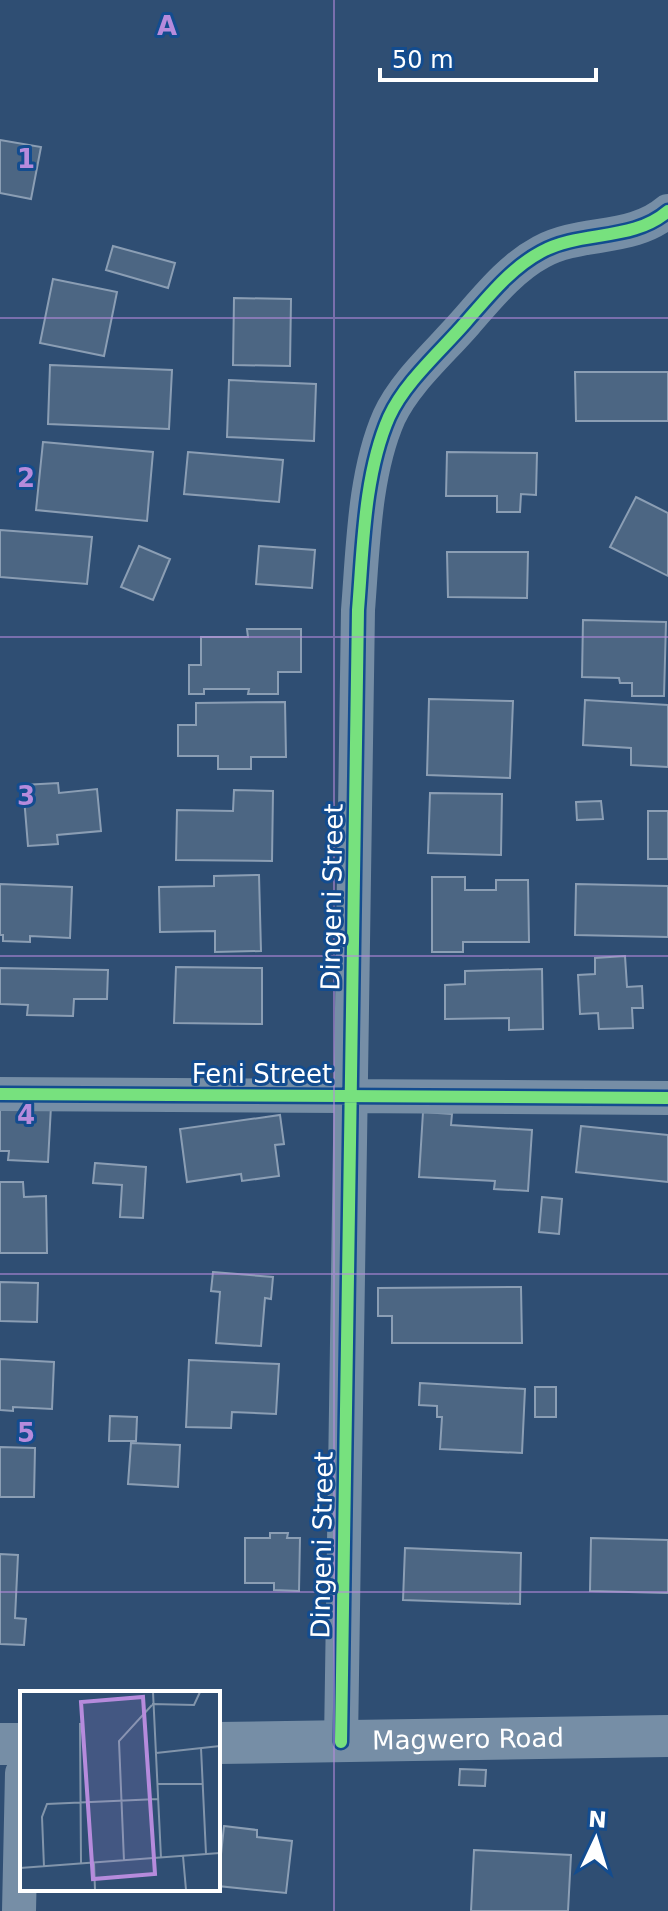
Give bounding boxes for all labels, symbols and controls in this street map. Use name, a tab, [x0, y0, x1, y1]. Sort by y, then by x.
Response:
text: A	[157, 11, 177, 41]
scale bar	[380, 32, 596, 82]
text: 50 m	[392, 46, 454, 74]
text: 1	[17, 144, 35, 174]
text: 2	[17, 463, 35, 493]
text: 3	[17, 781, 35, 811]
street label: Dingeni Street	[315, 803, 349, 991]
street label: Feni Street	[192, 1059, 332, 1089]
text: 4	[17, 1100, 35, 1130]
text: 5	[17, 1418, 35, 1448]
street label: Dingeni Street	[305, 1451, 339, 1639]
inset map	[20, 1691, 220, 1891]
street label: Magwero Road	[372, 1723, 564, 1756]
north arrow	[556, 1799, 636, 1879]
text: N	[587, 1806, 607, 1833]

